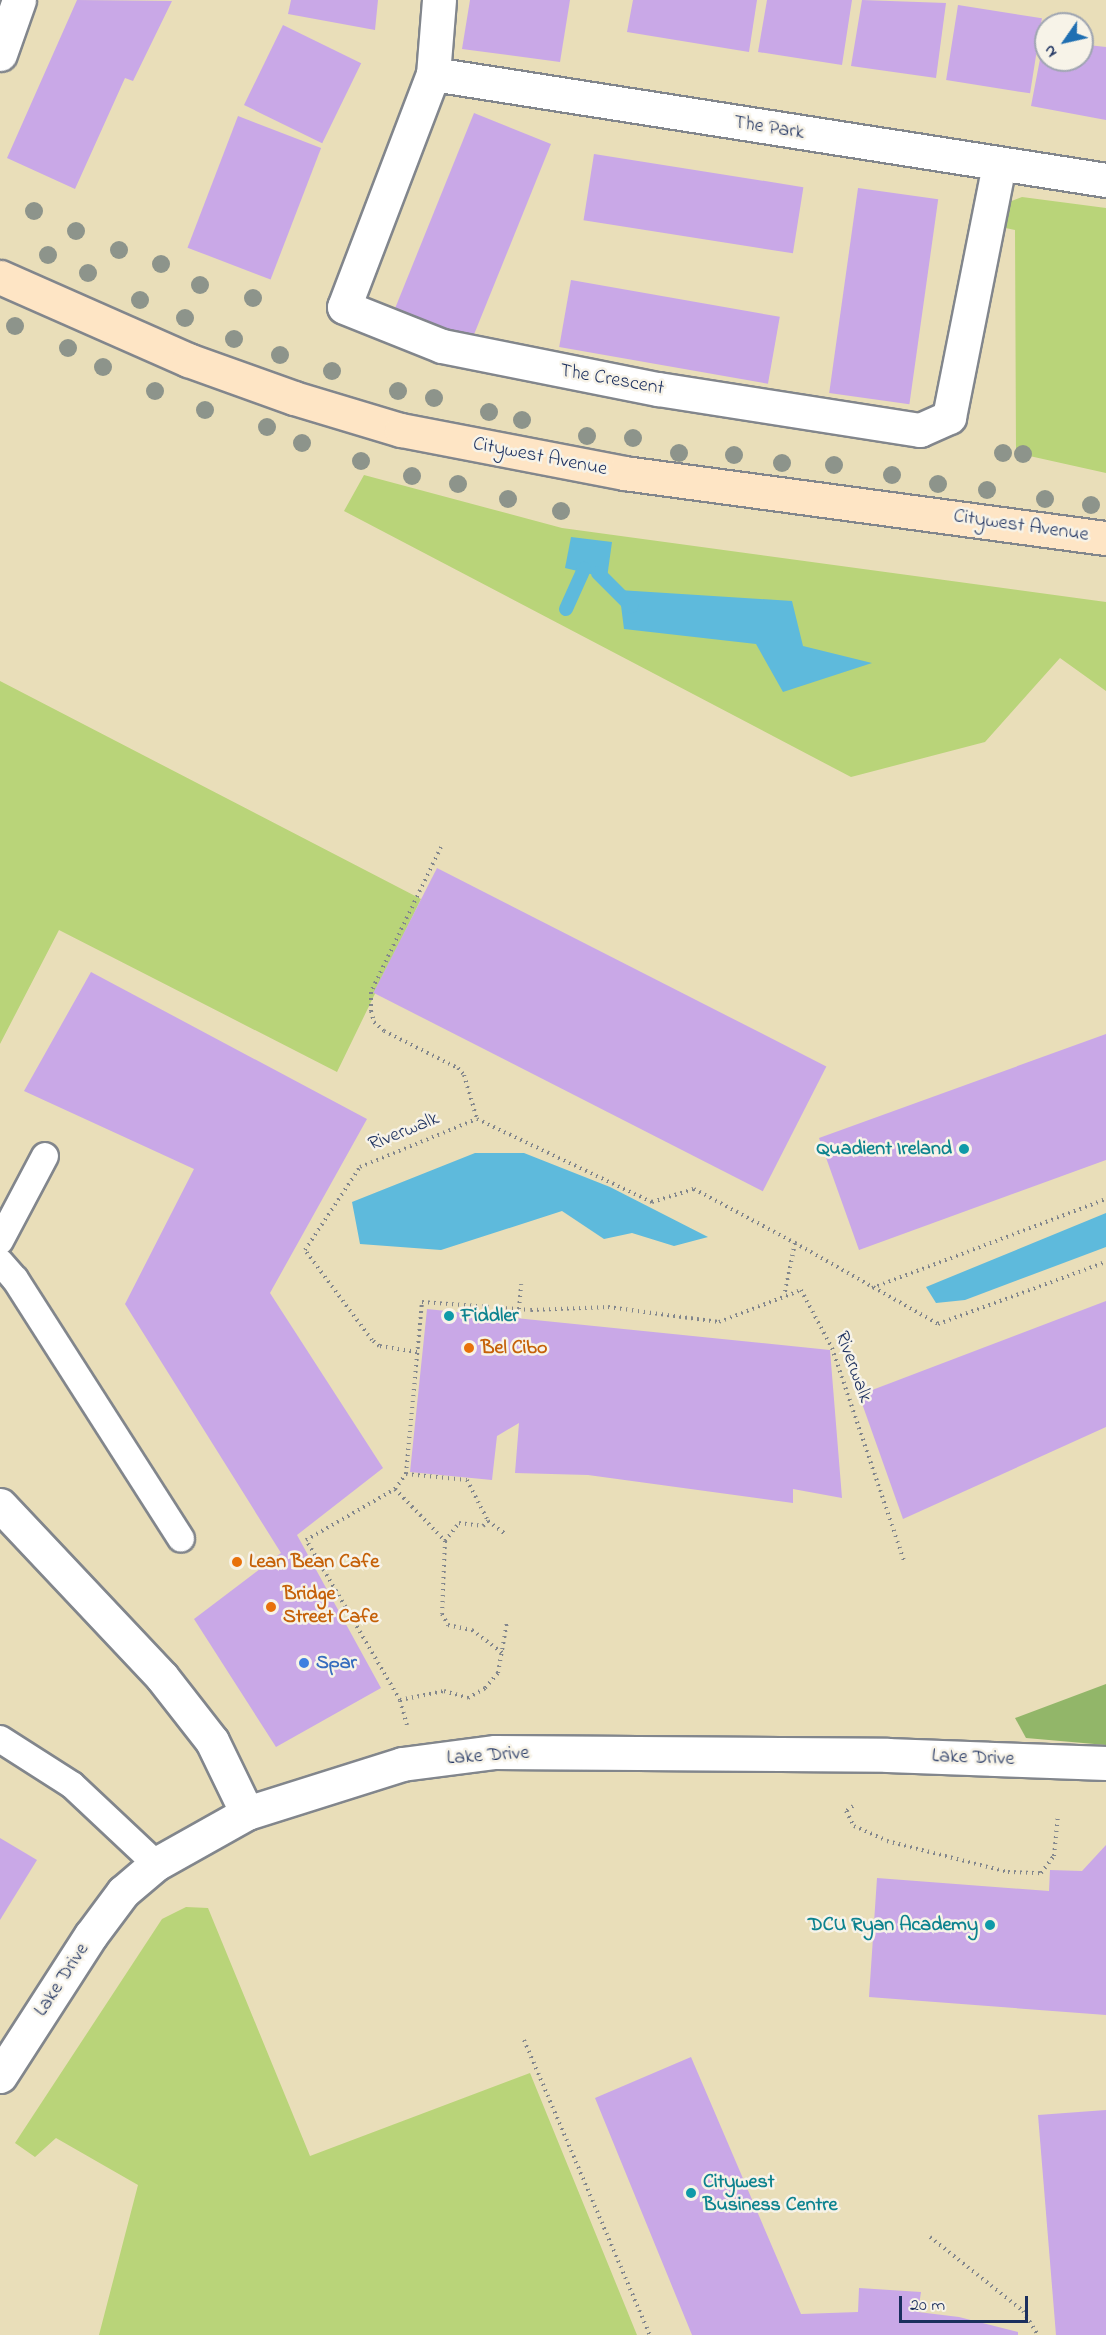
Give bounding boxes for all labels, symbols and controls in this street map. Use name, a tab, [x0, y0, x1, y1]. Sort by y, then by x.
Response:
north arrow	[1034, 12, 1094, 72]
text: N	[1038, 40, 1064, 62]
street label: The Park	[732, 111, 806, 145]
street label: The Crescent	[558, 359, 666, 401]
street label: Citywest Avenue	[471, 432, 609, 482]
street label: Citywest Avenue	[952, 505, 1090, 547]
street label: Riverwalk	[365, 1107, 443, 1157]
place label: Quadient Ireland	[816, 1137, 952, 1161]
marker: Quadient Ireland	[957, 1142, 971, 1156]
place label: Fiddler	[461, 1304, 519, 1328]
marker: Fiddler	[442, 1309, 456, 1323]
street label: Riverwalk	[829, 1328, 877, 1406]
place label: Bel Cibo	[481, 1336, 547, 1360]
marker: Bel Cibo	[462, 1341, 476, 1355]
place label: Lean Bean Cafe	[249, 1550, 379, 1574]
marker: Lean Bean Cafe	[230, 1555, 244, 1569]
place label: Bridge Street Cafe	[283, 1583, 378, 1630]
marker: Bridge Street Cafe	[264, 1600, 278, 1614]
place label: Spar	[316, 1651, 357, 1675]
marker: Spar	[297, 1656, 311, 1670]
street label: Lake Drive	[446, 1741, 530, 1771]
street label: Lake Drive	[931, 1745, 1015, 1771]
place label: DCU Ryan Academy	[808, 1913, 978, 1937]
marker: DCU Ryan Academy	[983, 1918, 997, 1932]
street label: Lake Drive	[29, 1939, 95, 2021]
place label: Citywest Business Centre	[703, 2170, 837, 2217]
marker: Citywest Business Centre	[684, 2186, 698, 2200]
scale bar	[902, 2284, 1031, 2322]
text: 20 m	[910, 2293, 945, 2319]

